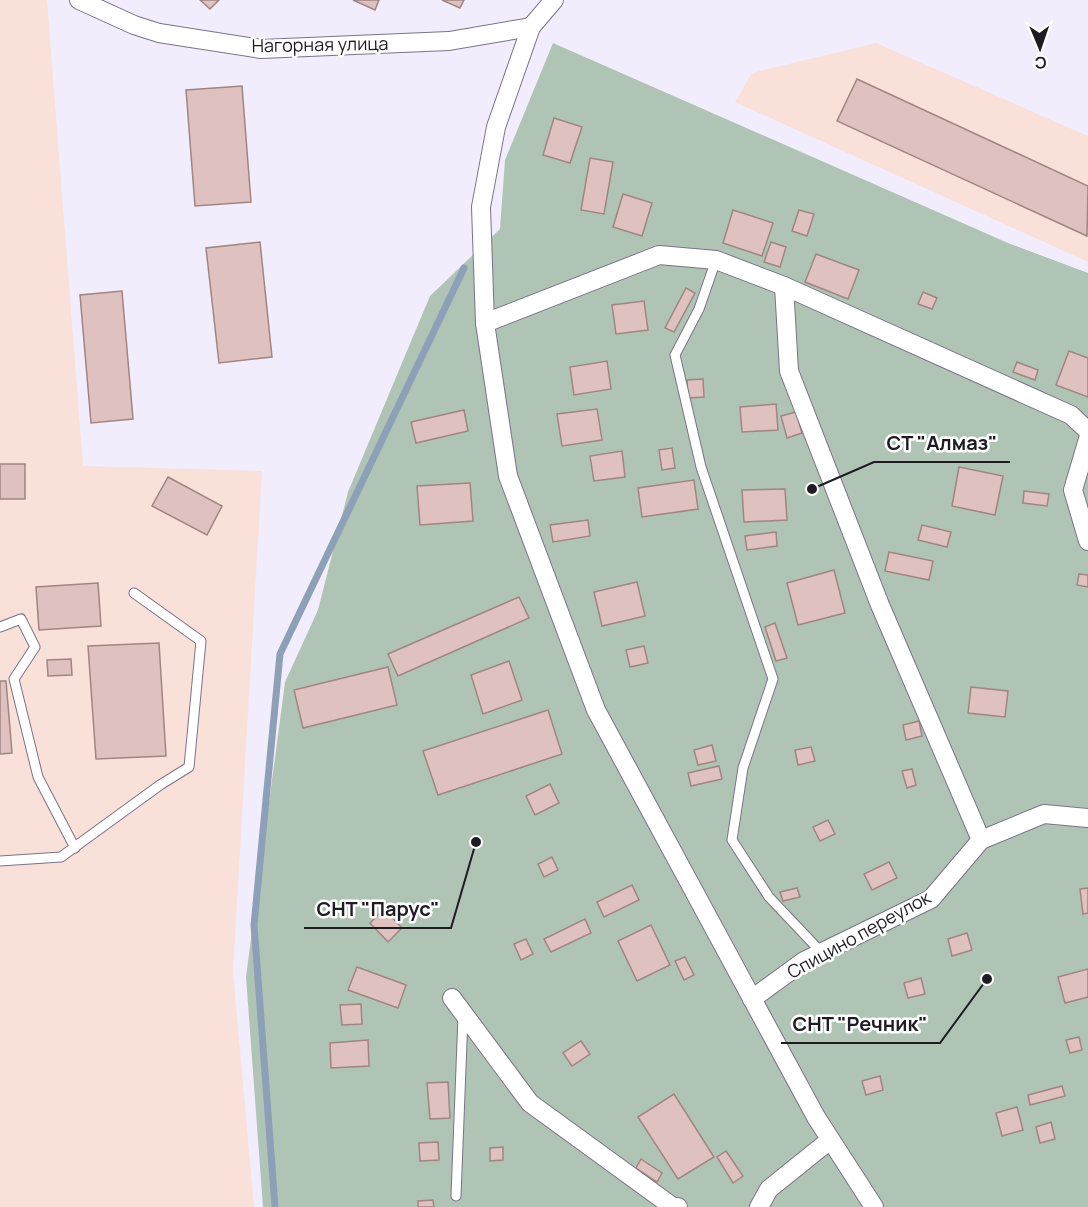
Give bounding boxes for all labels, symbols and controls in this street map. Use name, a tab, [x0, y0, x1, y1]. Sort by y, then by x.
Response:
north arrow	[1010, 18, 1070, 78]
street label: Нагорная улица	[251, 31, 389, 57]
text: С	[1034, 52, 1047, 74]
callout: СТ "Алмаз"	[874, 424, 1010, 462]
text: СТ "Алмаз"	[887, 429, 997, 456]
street label: Спицино переулок	[783, 884, 935, 984]
callout: СНТ "Парус"	[304, 890, 451, 928]
text: СНТ "Парус"	[316, 895, 440, 922]
callout: СНТ "Речник"	[781, 1005, 940, 1043]
text: СНТ "Речник"	[792, 1010, 928, 1037]

